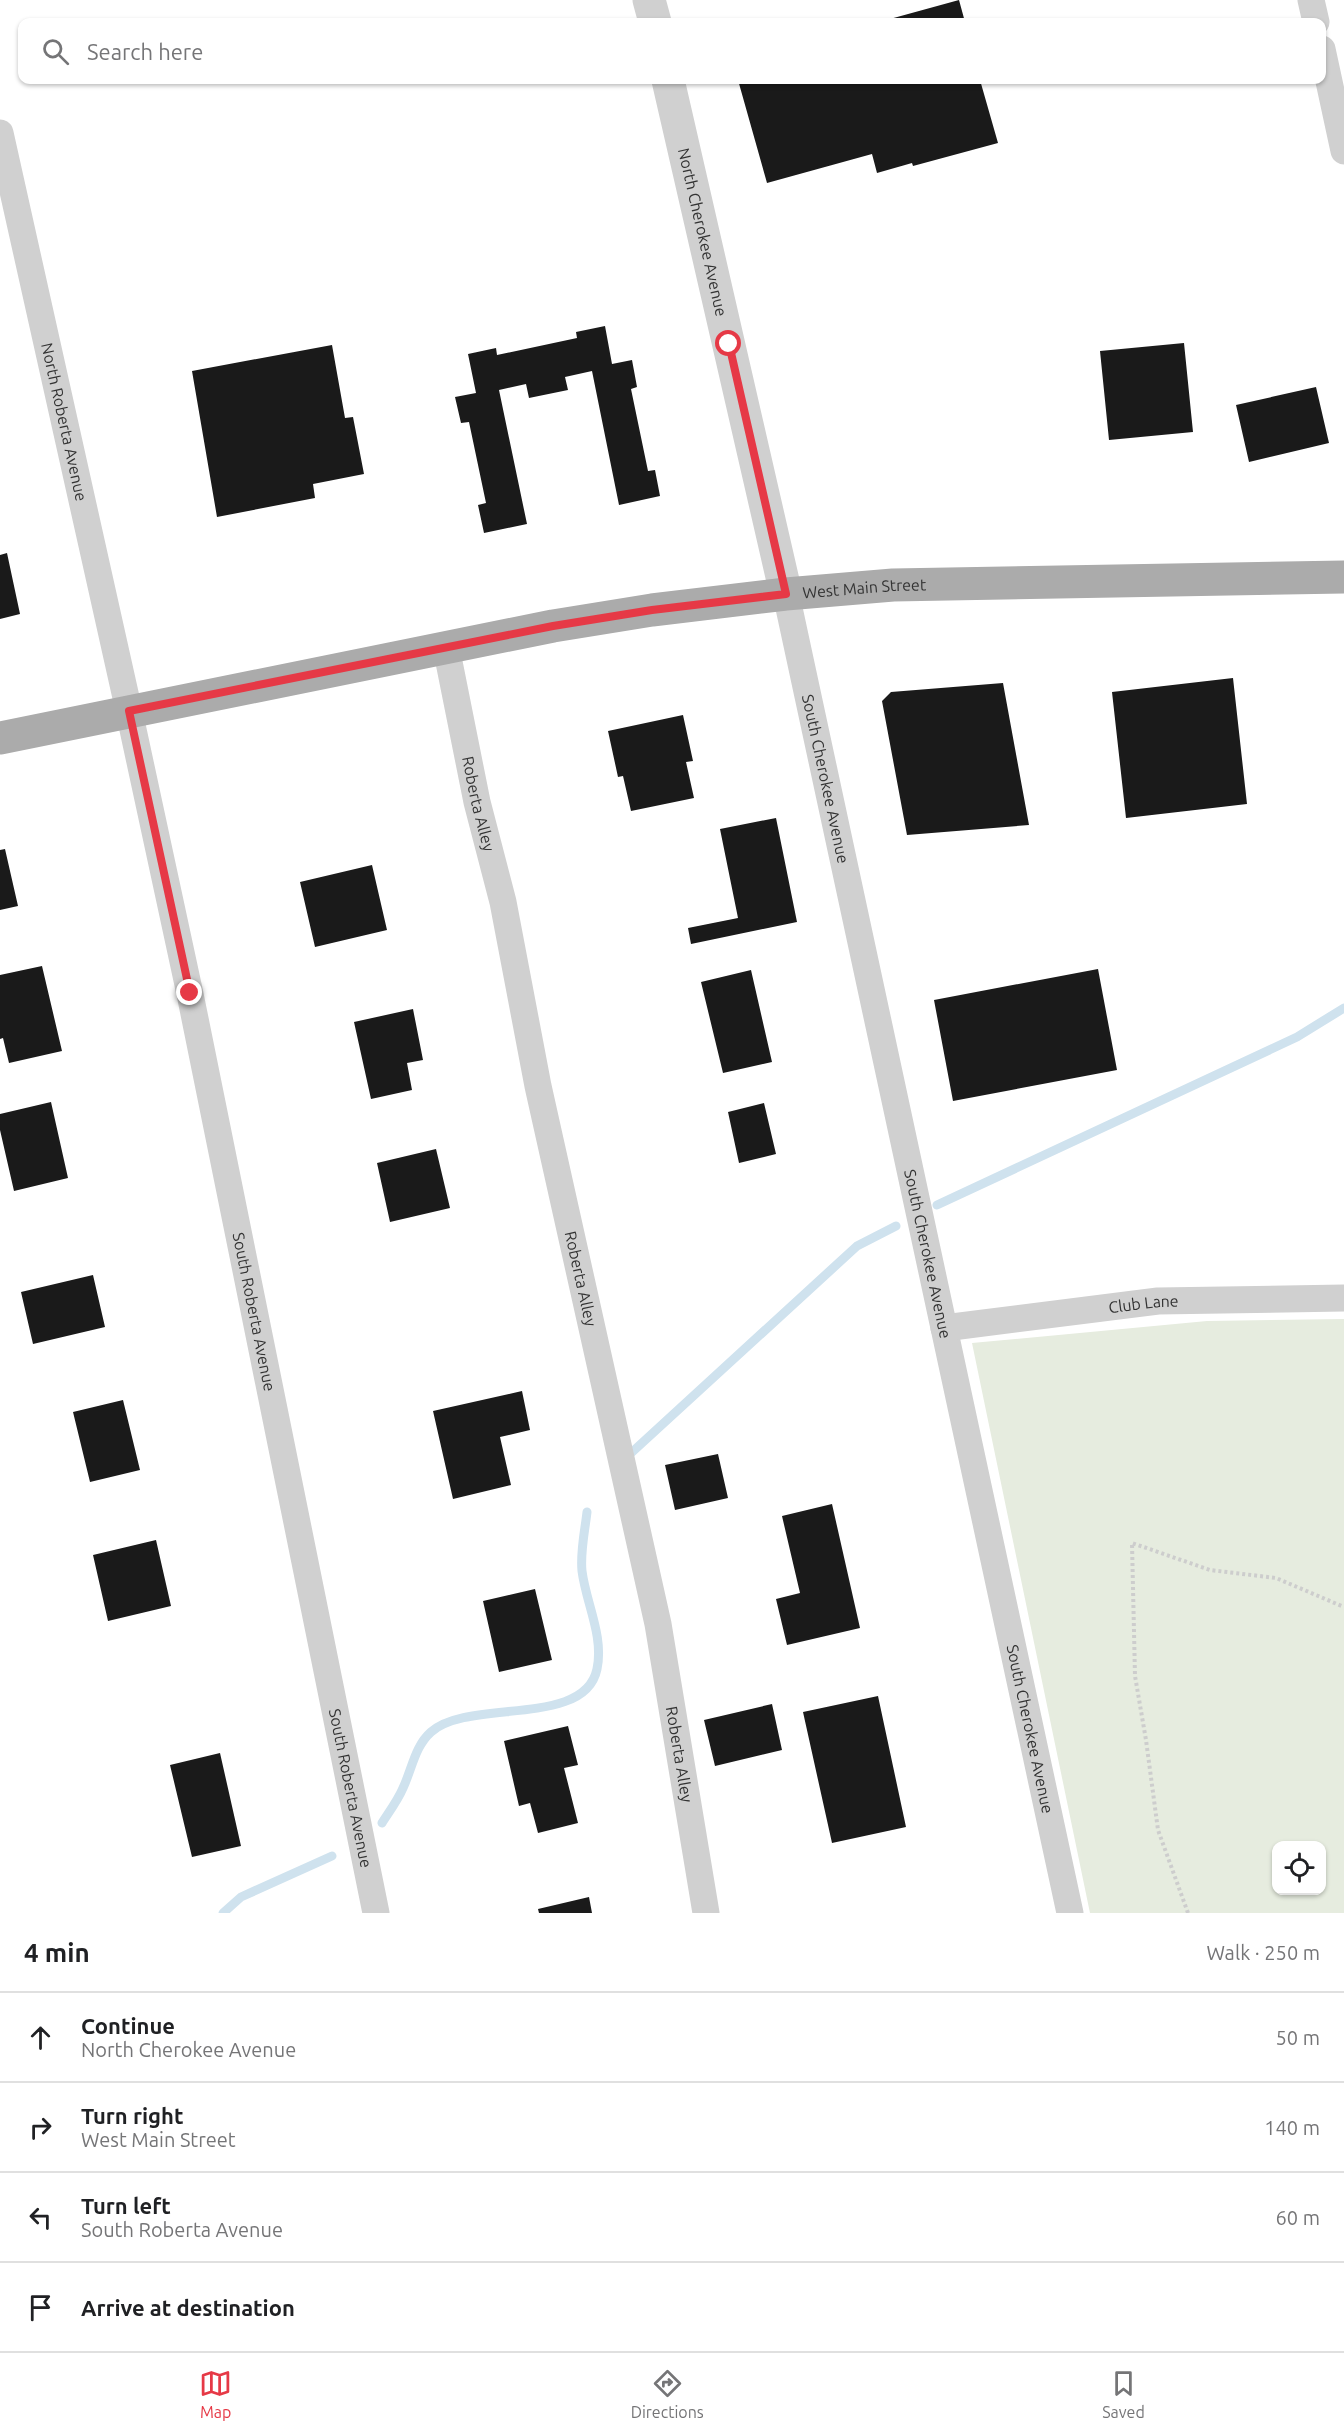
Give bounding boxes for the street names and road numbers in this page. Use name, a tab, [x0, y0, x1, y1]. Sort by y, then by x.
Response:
street label: North Cherokee Avenue	[675, 146, 731, 318]
street label: North Roberta Avenue	[38, 341, 91, 503]
street label: West Main Street	[802, 575, 927, 602]
street label: South Cherokee Avenue	[799, 693, 853, 865]
street label: Roberta Alley	[459, 754, 498, 853]
street label: South Cherokee Avenue	[901, 1168, 955, 1340]
street label: Roberta Alley	[562, 1229, 600, 1328]
street label: South Roberta Avenue	[229, 1231, 279, 1393]
street label: Club Lane	[1107, 1292, 1179, 1316]
street label: South Cherokee Avenue	[1003, 1643, 1057, 1815]
street label: Roberta Alley	[663, 1705, 697, 1804]
street label: South Roberta Avenue	[326, 1707, 376, 1869]

